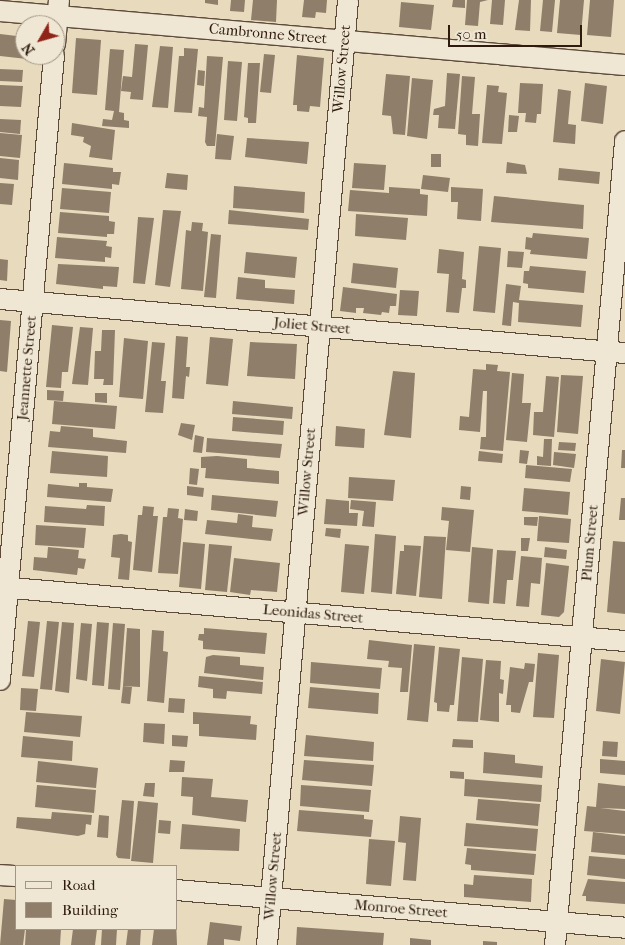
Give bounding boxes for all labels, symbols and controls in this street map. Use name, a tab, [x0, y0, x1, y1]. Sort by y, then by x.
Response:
north arrow	[15, 15, 65, 65]
scale bar	[450, 15, 584, 47]
street label: Cambronne Street	[208, 20, 328, 48]
street label: Willow Street	[329, 24, 355, 114]
text: 50 m	[456, 25, 486, 43]
text: N	[19, 40, 39, 58]
street label: Joliet Street	[273, 314, 351, 338]
street label: Jeannette Street	[13, 315, 41, 421]
street label: Willow Street	[294, 427, 320, 517]
street label: Plum Street	[578, 504, 602, 582]
street label: Leonidas Street	[262, 601, 364, 627]
street label: Willow Street	[260, 831, 286, 921]
legend	[15, 865, 178, 930]
text: Road	[62, 876, 95, 894]
street label: Monroe Street	[353, 896, 449, 922]
text: Building	[62, 901, 118, 919]

